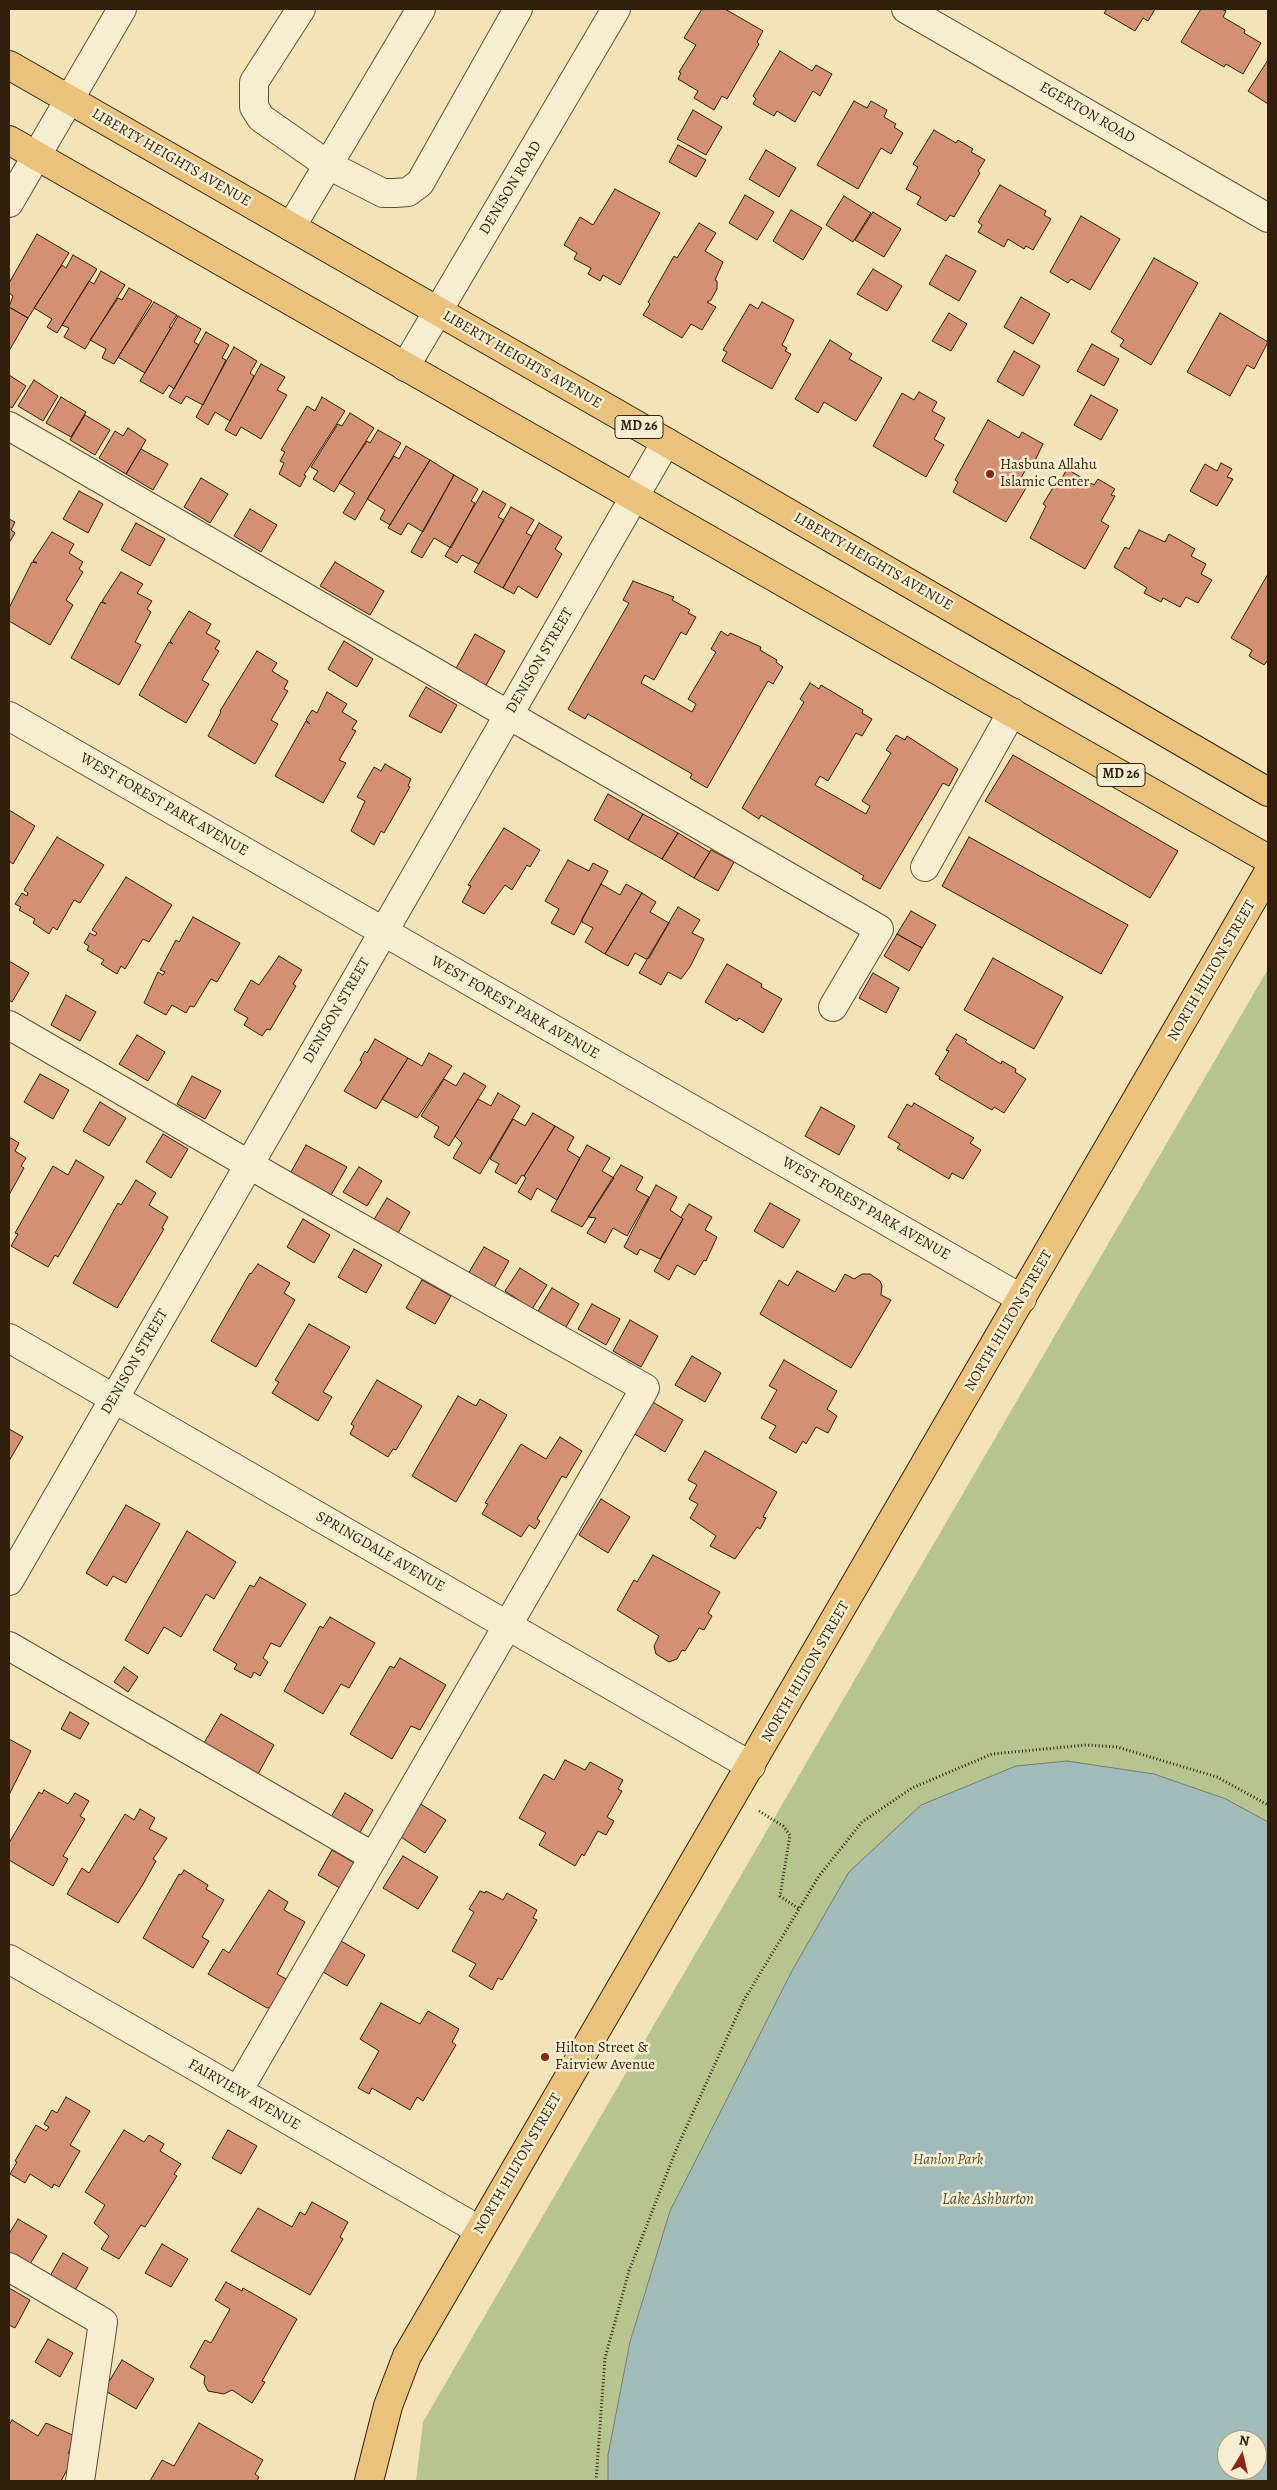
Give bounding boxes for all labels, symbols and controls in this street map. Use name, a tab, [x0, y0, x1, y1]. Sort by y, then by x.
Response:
street label: EGERTON ROAD	[1036, 78, 1138, 148]
street label: LIBERTY HEIGHTS AVENUE	[88, 105, 254, 211]
street label: DENISON ROAD	[476, 138, 546, 238]
street label: LIBERTY HEIGHTS AVENUE	[439, 307, 605, 413]
road number: MD 26	[615, 416, 663, 438]
place label: Hasbuna Allahu Islamic Center	[1000, 456, 1097, 491]
marker: Hasbuna Allahu Islamic Center	[984, 468, 996, 480]
street label: LIBERTY HEIGHTS AVENUE	[790, 509, 956, 615]
street label: DENISON STREET	[502, 605, 578, 717]
street label: WEST FOREST PARK AVENUE	[77, 749, 251, 861]
road number: MD 26	[1097, 764, 1145, 786]
street label: NORTH HILTON STREET	[1164, 897, 1260, 1045]
street label: WEST FOREST PARK AVENUE	[428, 952, 602, 1064]
street label: DENISON STREET	[299, 955, 375, 1067]
street label: WEST FOREST PARK AVENUE	[779, 1153, 953, 1265]
street label: NORTH HILTON STREET	[961, 1247, 1057, 1395]
street label: DENISON STREET	[97, 1306, 173, 1418]
street label: SPRINGDALE AVENUE	[312, 1508, 448, 1596]
street label: NORTH HILTON STREET	[758, 1598, 854, 1746]
place label: Hilton Street & Fairview Avenue	[555, 2039, 655, 2074]
marker: Hilton Street & Fairview Avenue	[539, 2051, 551, 2063]
street label: FAIRVIEW AVENUE	[185, 2056, 303, 2134]
street label: NORTH HILTON STREET	[470, 2090, 566, 2238]
park label: Hanlon Park	[913, 2151, 983, 2169]
water label: Lake Ashburton	[942, 2190, 1034, 2210]
north arrow	[1217, 2430, 1267, 2480]
text: N	[1238, 2430, 1251, 2451]

